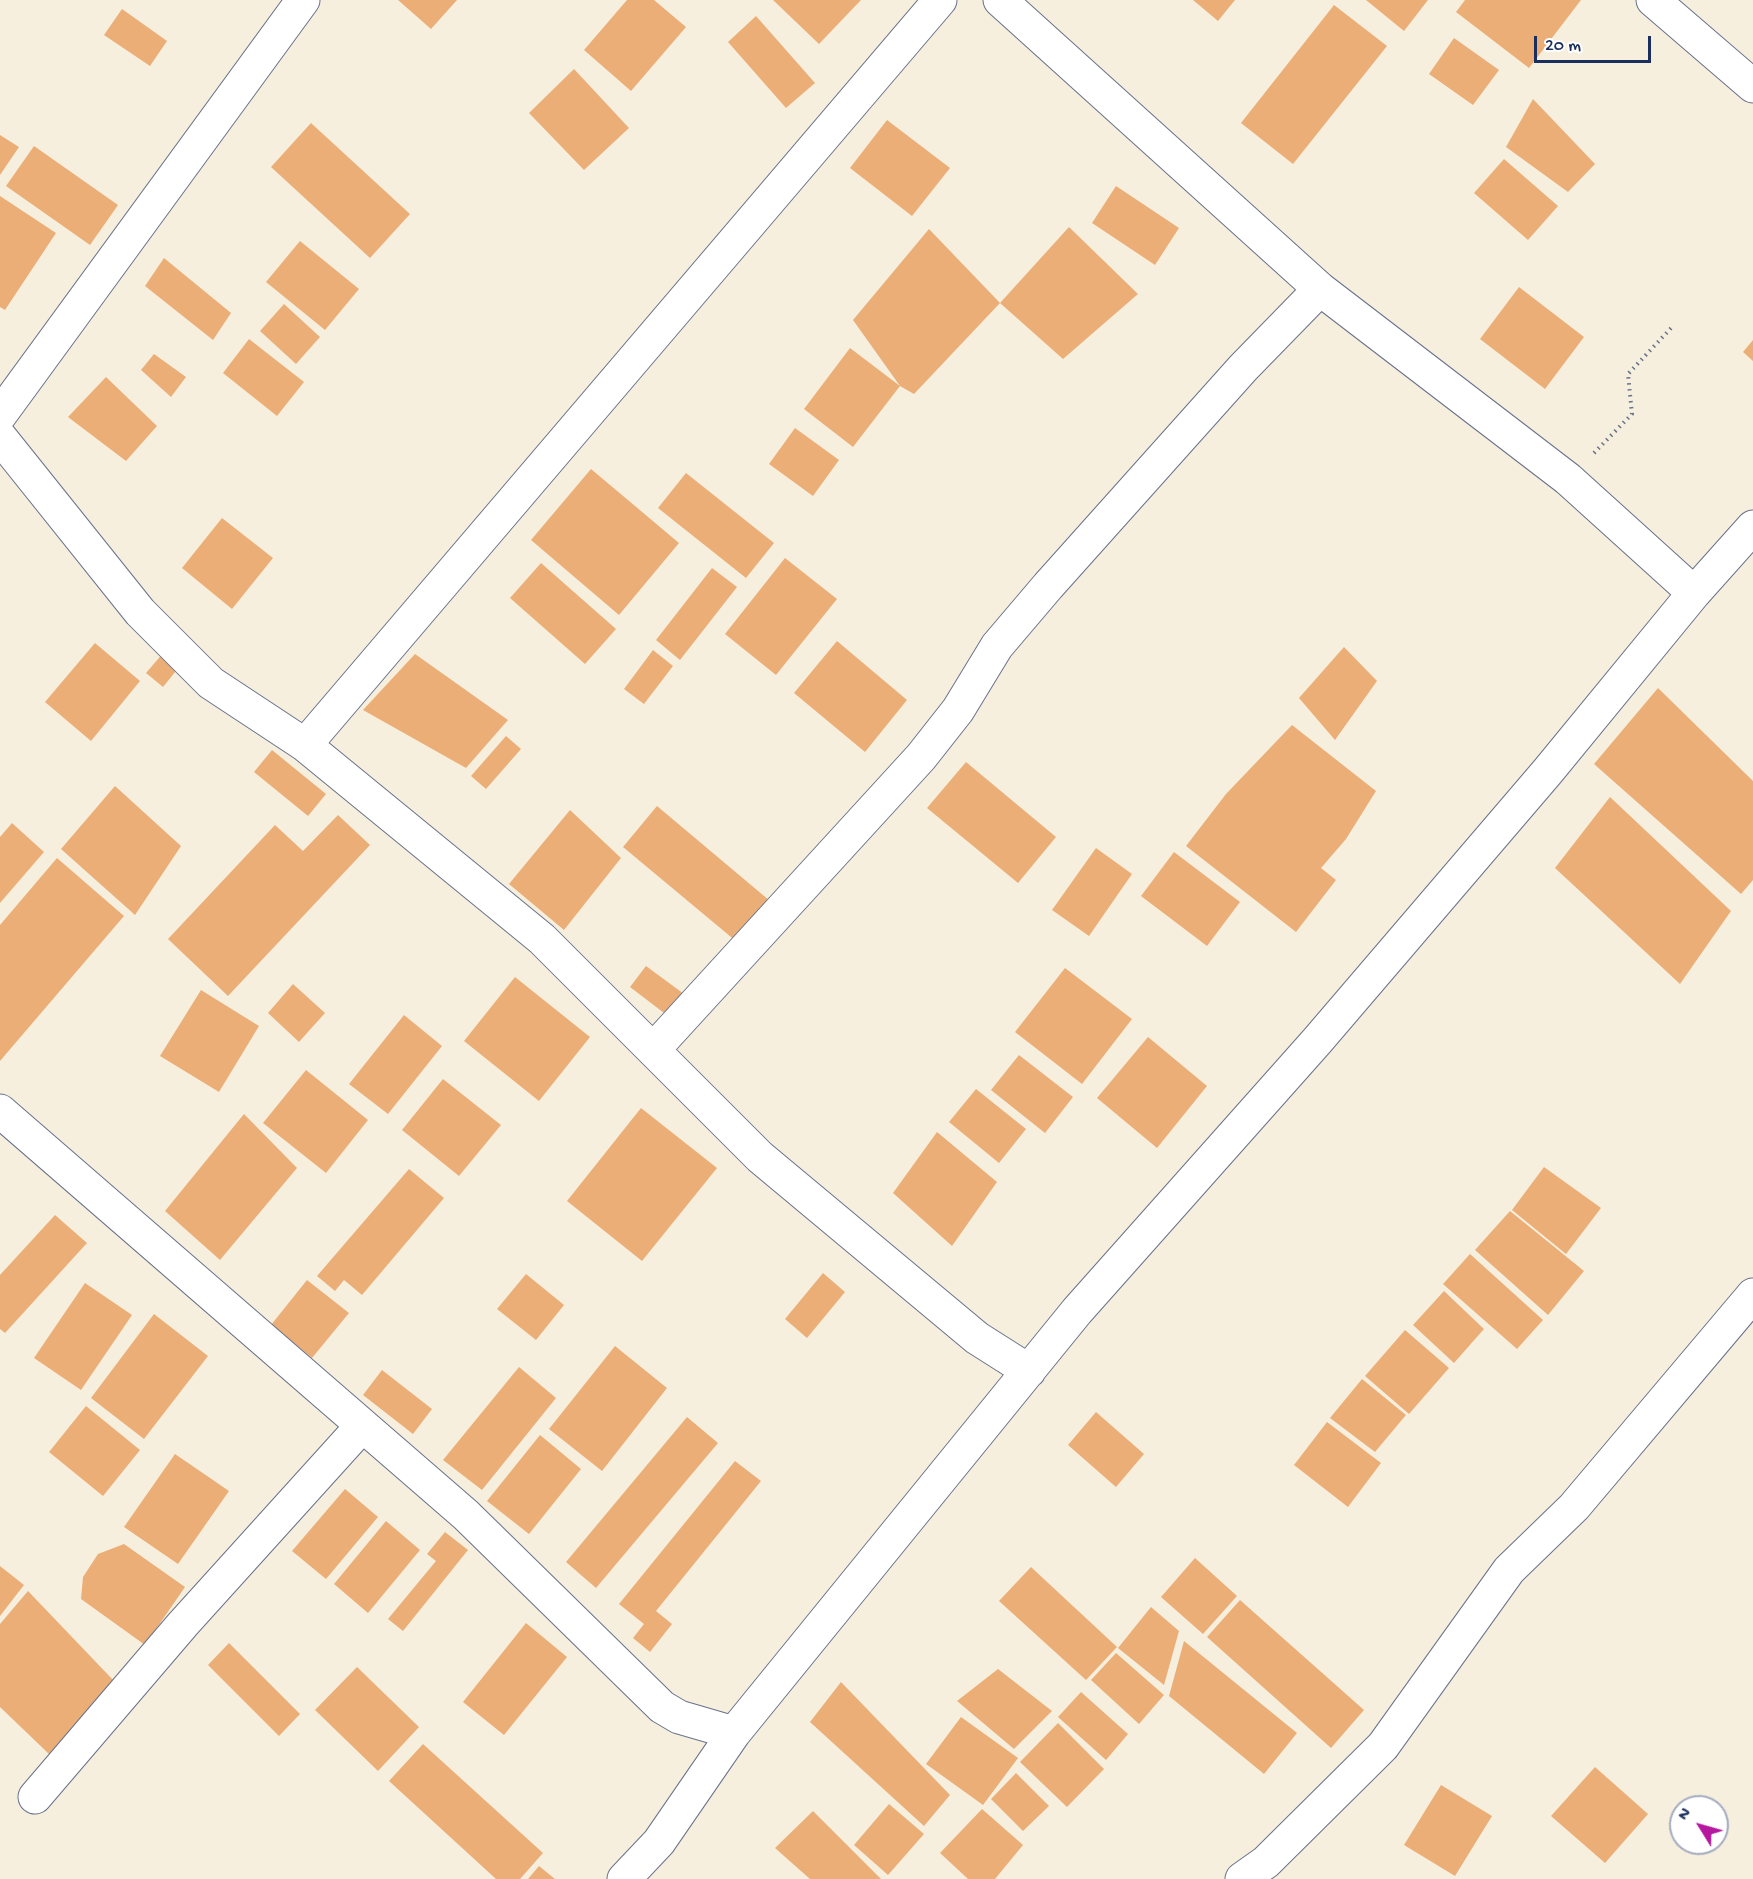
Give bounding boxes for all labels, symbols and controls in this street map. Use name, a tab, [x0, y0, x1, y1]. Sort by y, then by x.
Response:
scale bar	[1537, 24, 1654, 62]
text: 20 m	[1545, 36, 1581, 57]
north arrow	[1669, 1795, 1729, 1855]
text: N	[1675, 1805, 1697, 1825]

